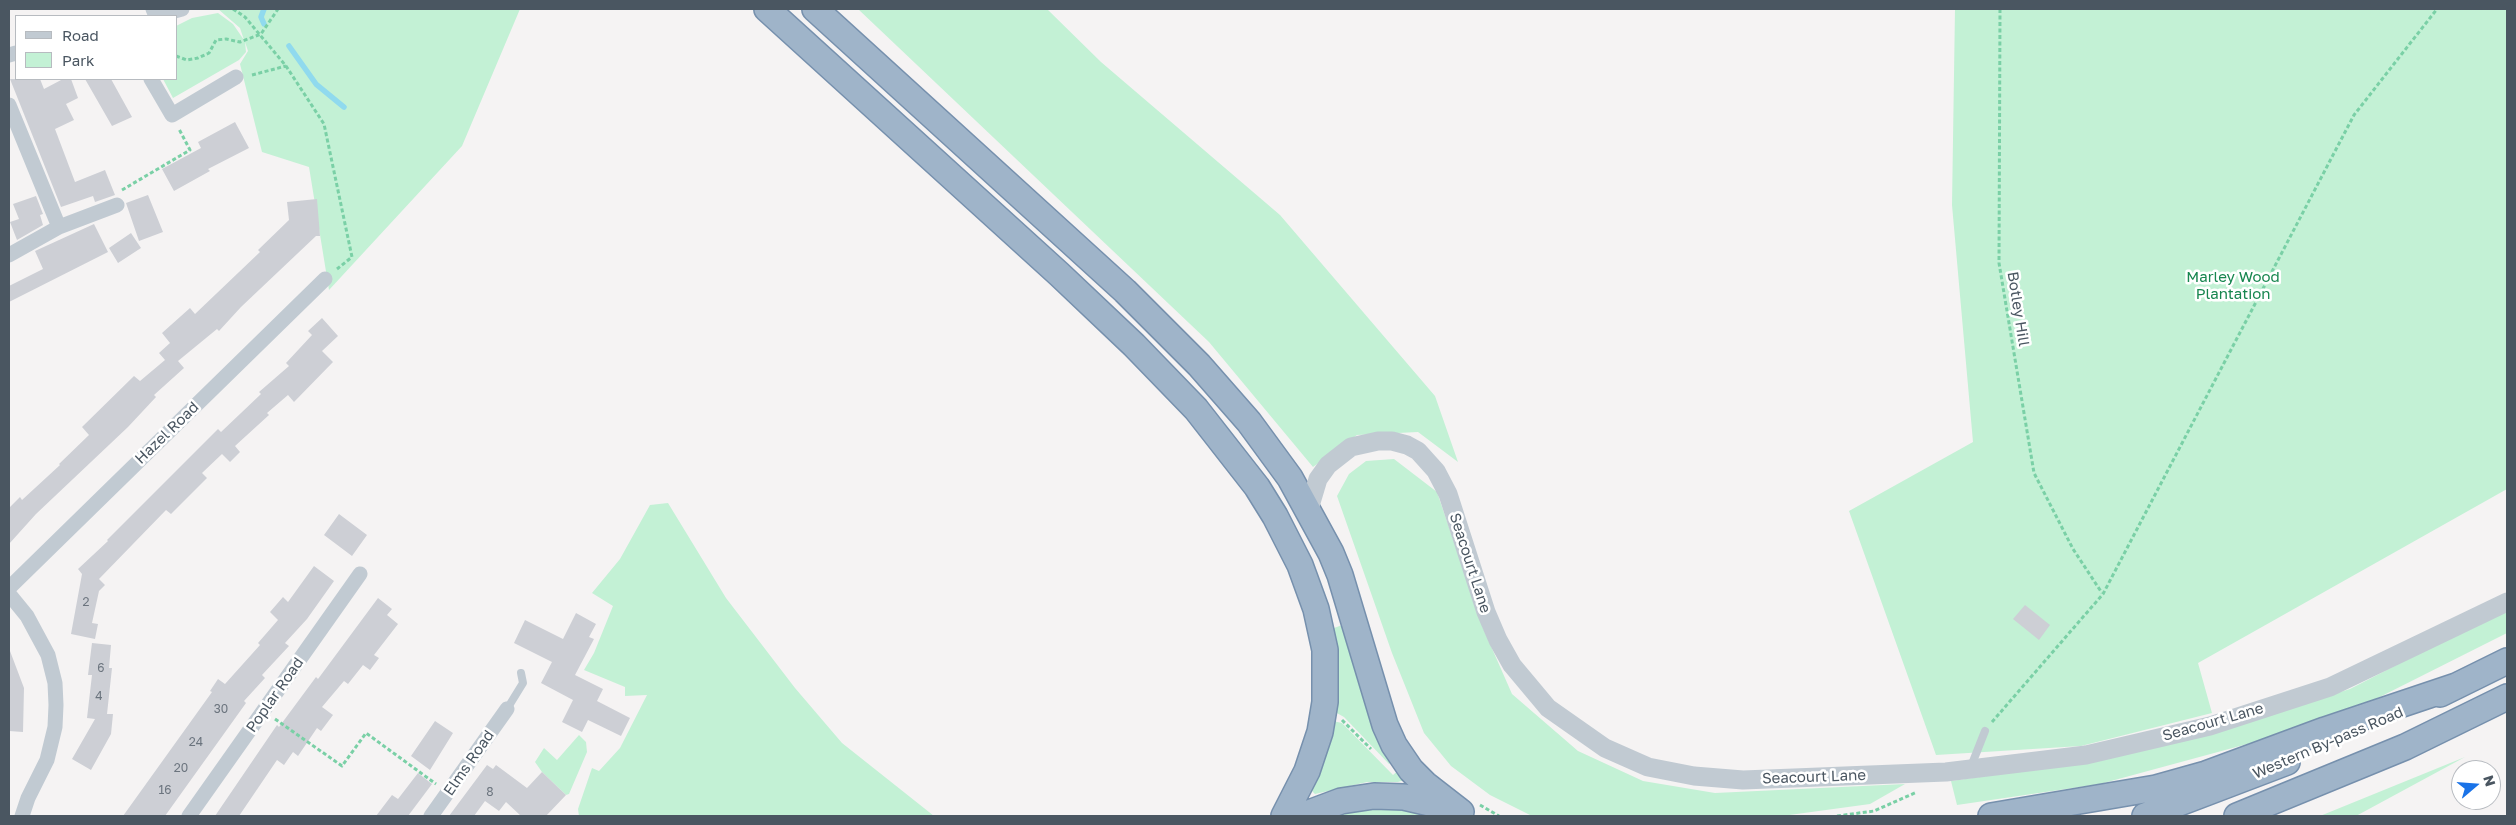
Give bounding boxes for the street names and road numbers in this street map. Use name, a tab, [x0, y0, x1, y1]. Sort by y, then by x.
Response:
street label: Botley Hill	[2003, 270, 2033, 348]
street label: Hazel Road	[131, 398, 203, 468]
street label: Seacourt Lane	[1445, 511, 1495, 615]
street label: Poplar Road	[243, 654, 307, 736]
street label: Seacourt Lane	[2161, 699, 2265, 745]
street label: Western By-pass Road	[2250, 703, 2406, 783]
street label: Elms Road	[440, 727, 498, 799]
street label: Seacourt Lane	[1762, 766, 1866, 788]

